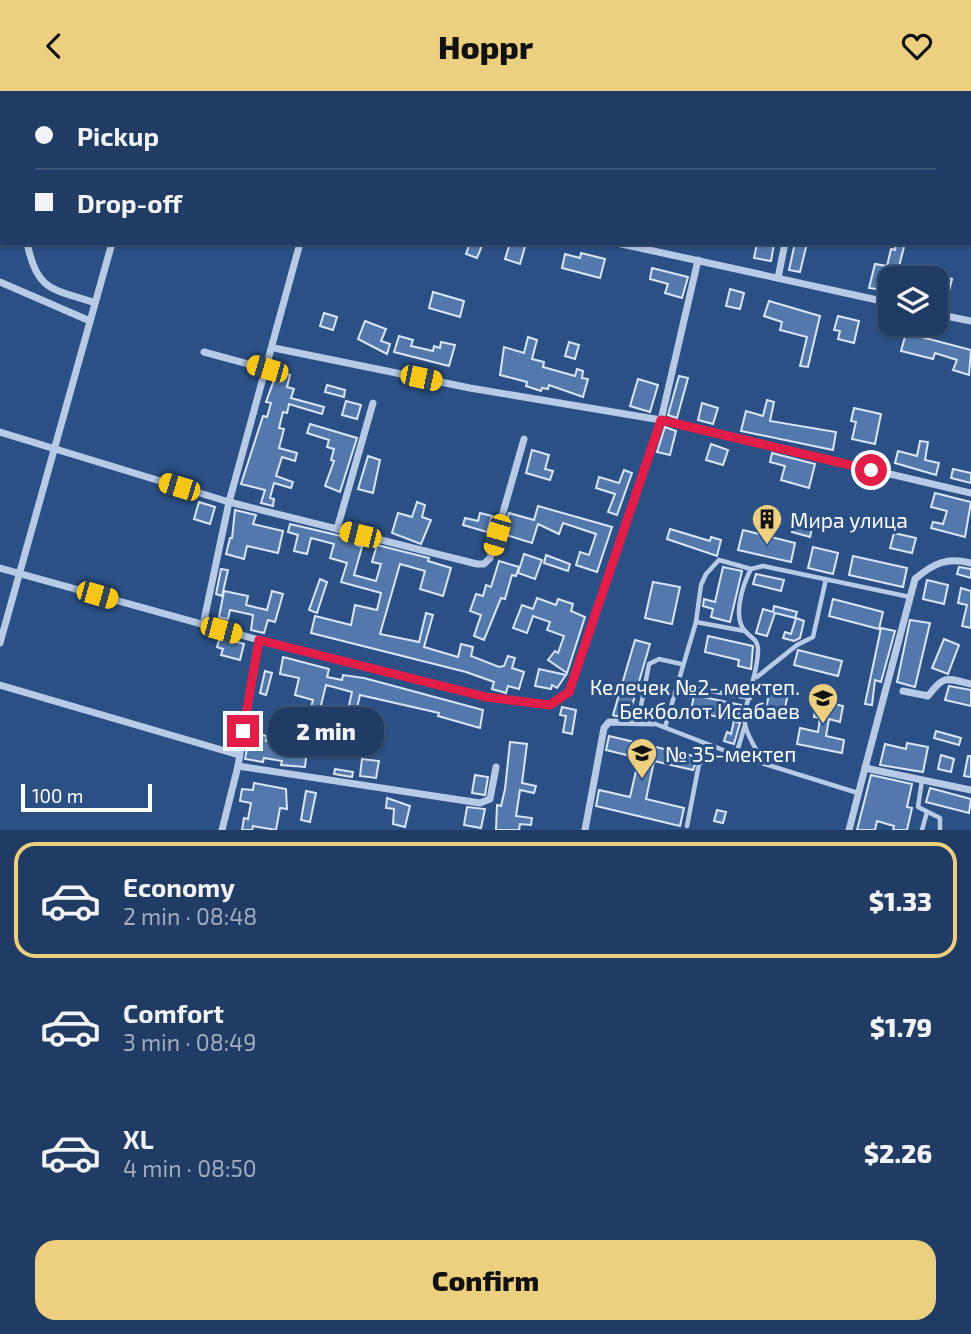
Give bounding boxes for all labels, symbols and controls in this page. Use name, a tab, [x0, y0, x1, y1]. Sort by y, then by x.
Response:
icon: back	[35, 27, 73, 65]
text: Hoppr	[438, 27, 533, 65]
icon: heart	[898, 27, 936, 65]
text: Pickup	[77, 120, 159, 151]
text: Drop-off	[77, 187, 182, 218]
map controls	[878, 266, 948, 336]
button: layers	[878, 266, 948, 336]
car	[244, 353, 291, 385]
car	[399, 363, 444, 393]
route start	[855, 454, 887, 486]
car	[156, 471, 203, 503]
building icon: Мира улица	[750, 502, 784, 546]
place label: Мира улица	[790, 507, 908, 533]
car	[482, 512, 513, 558]
car	[338, 520, 383, 550]
car	[74, 579, 121, 611]
car	[198, 614, 245, 646]
place label: Келечек №2- мектеп. Бекболот Исабаев	[590, 674, 800, 723]
school or university icon: Келечек №2- мектеп. Бекболот Исабаев	[806, 681, 840, 725]
callout: 2 min	[268, 707, 383, 755]
route end	[227, 715, 259, 747]
text: 2 min	[296, 717, 356, 745]
school or university icon: № 35-мектеп	[625, 736, 659, 780]
place label: № 35-мектеп	[665, 741, 796, 766]
scale bar	[21, 781, 152, 813]
text: 100 m	[32, 784, 83, 807]
icon: car	[39, 869, 102, 932]
text: Economy	[123, 871, 235, 902]
text: $1.33	[869, 885, 932, 916]
text: 2 min · 08:48	[123, 902, 257, 930]
icon: car	[39, 995, 102, 1058]
text: Comfort	[123, 997, 224, 1028]
text: $1.79	[870, 1011, 932, 1042]
text: 3 min · 08:49	[123, 1028, 256, 1056]
icon: car	[39, 1121, 102, 1184]
text: XL	[123, 1123, 154, 1154]
text: $2.26	[864, 1137, 932, 1168]
text: 4 min · 08:50	[123, 1154, 257, 1182]
button: Confirm	[35, 1240, 936, 1320]

